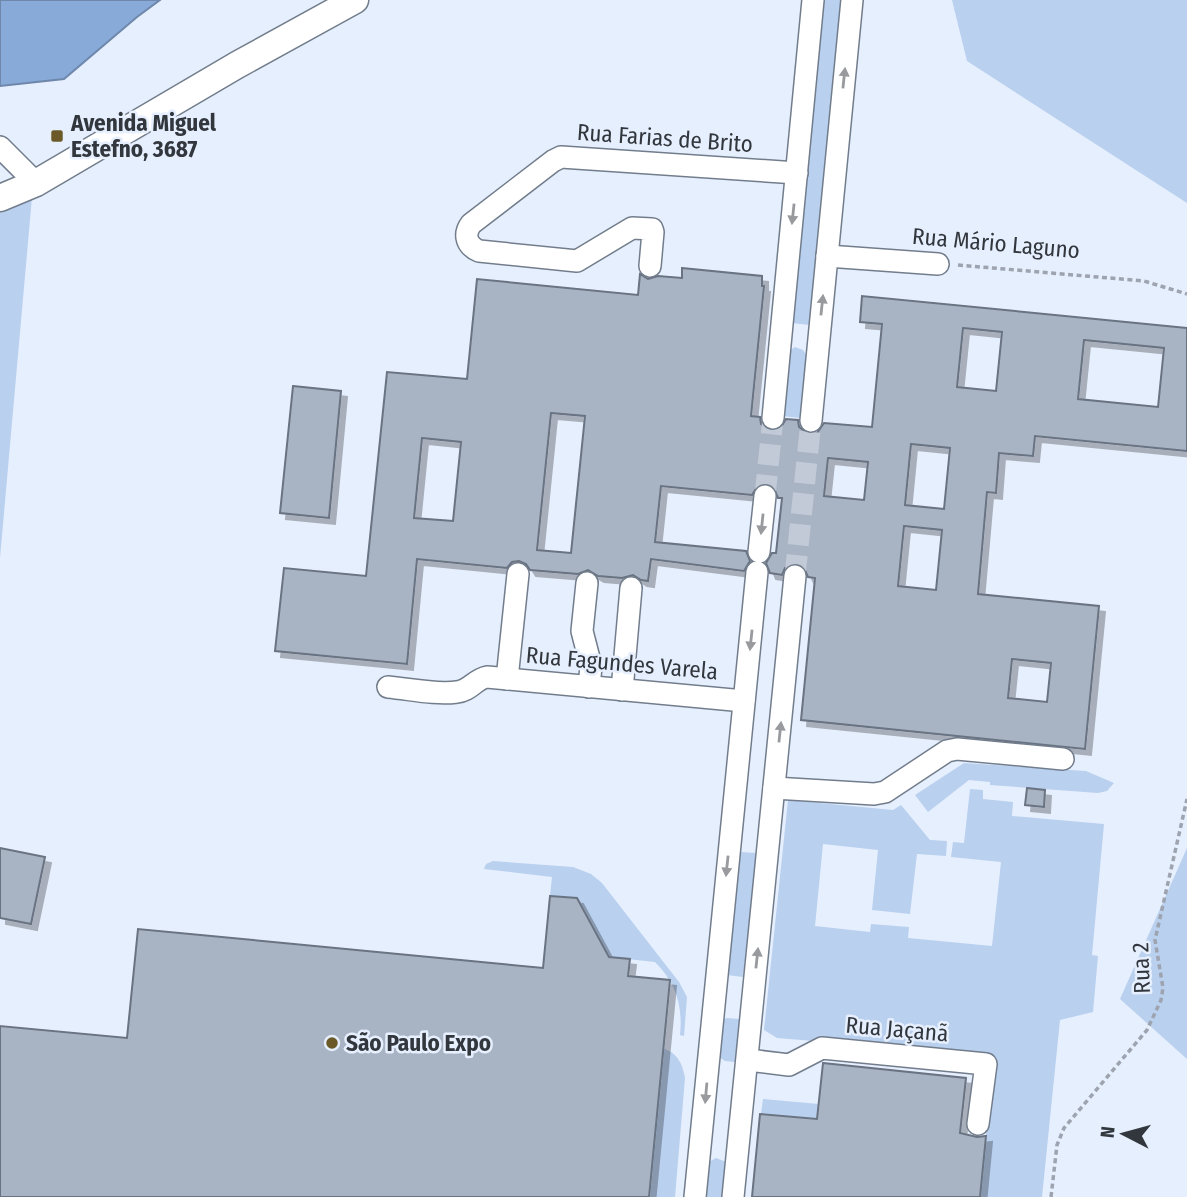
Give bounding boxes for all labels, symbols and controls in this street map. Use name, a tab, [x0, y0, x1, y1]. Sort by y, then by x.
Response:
one-way arrow	[839, 67, 850, 89]
place label: Avenida Miguel Estefno, 3687	[70, 109, 217, 163]
street label: Rua Farias de Brito	[576, 118, 754, 158]
marker: Avenida Miguel Estefno, 3687	[49, 128, 65, 144]
one-way arrow	[787, 203, 798, 225]
street label: Rua Mário Laguno	[911, 222, 1081, 264]
one-way arrow	[817, 293, 828, 315]
one-way arrow	[756, 513, 767, 535]
one-way arrow	[745, 629, 756, 651]
street label: Rua Fagundes Varela	[525, 641, 719, 685]
one-way arrow	[774, 721, 785, 743]
one-way arrow	[722, 856, 733, 878]
street label: Rua 2	[1126, 942, 1156, 994]
one-way arrow	[752, 947, 763, 969]
street label: Rua Jaçanã	[844, 1011, 950, 1047]
place label: São Paulo Expo	[346, 1029, 491, 1057]
marker: São Paulo Expo	[324, 1035, 340, 1051]
one-way arrow	[700, 1082, 711, 1104]
north arrow	[1089, 1099, 1159, 1169]
text: N	[1096, 1125, 1120, 1139]

